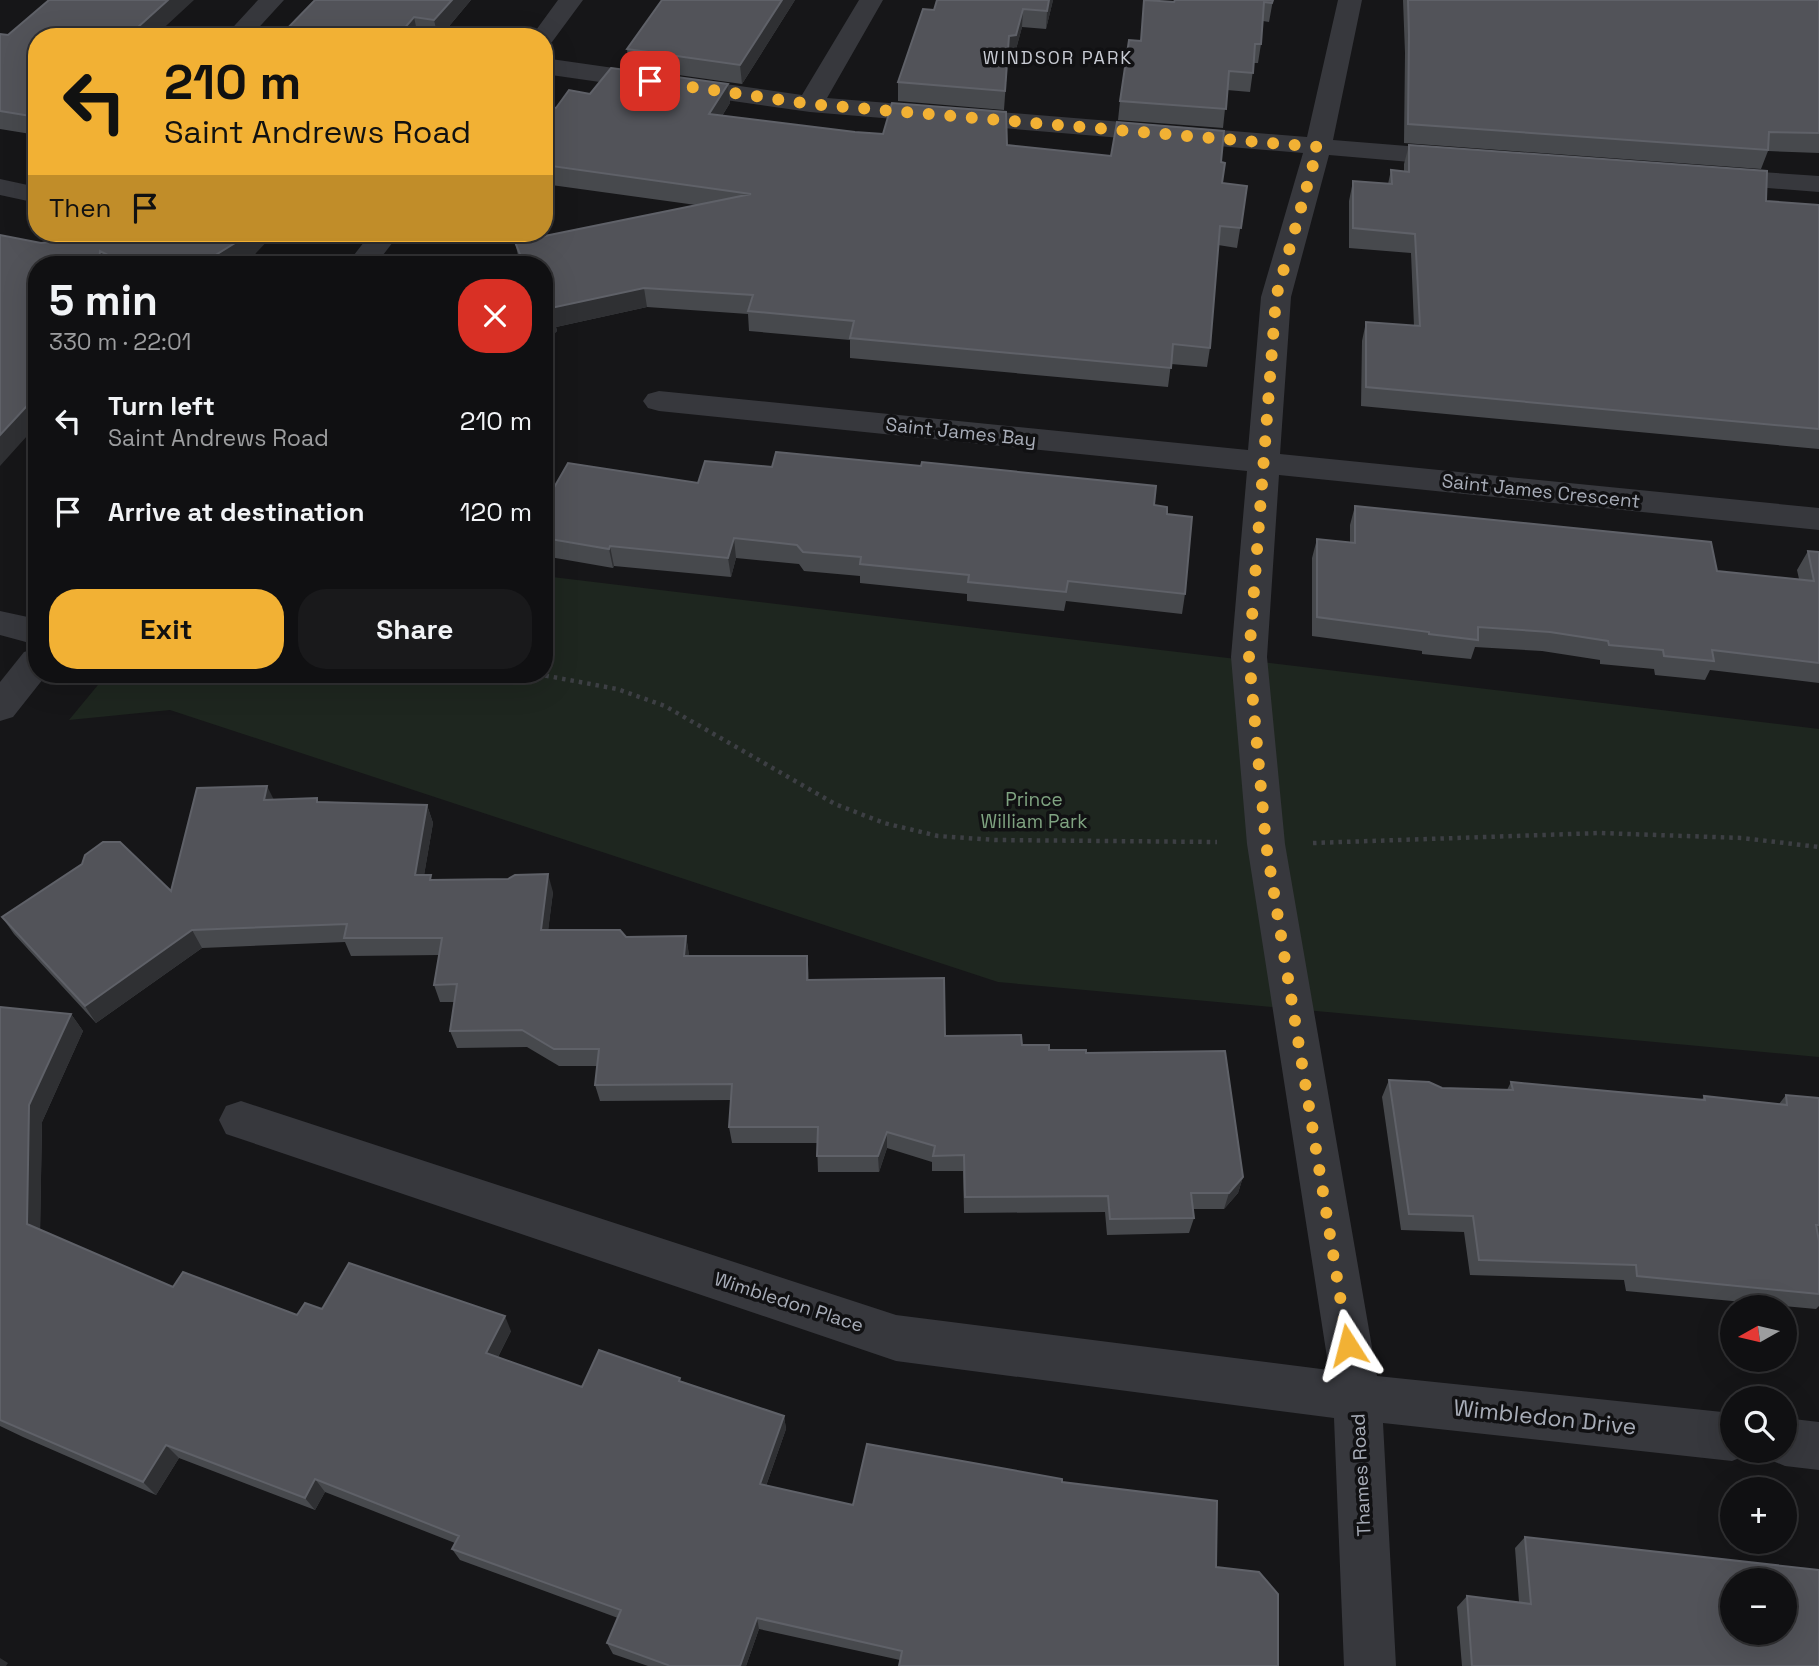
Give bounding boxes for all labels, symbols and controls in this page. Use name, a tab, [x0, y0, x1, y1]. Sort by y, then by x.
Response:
district label: WINDSOR PARK	[983, 46, 1133, 69]
text: 210 m	[164, 51, 301, 113]
pin	[620, 51, 680, 111]
icon: left	[49, 56, 140, 147]
icon: arrive	[631, 62, 669, 100]
text: Saint Andrews Road	[164, 112, 471, 152]
icon: arrive	[126, 189, 164, 227]
text: Then	[49, 191, 112, 225]
text: 5 min	[49, 274, 158, 327]
button: close	[458, 279, 532, 353]
text: 330 m · 22:01	[49, 327, 191, 357]
text: Turn left	[108, 389, 215, 423]
icon: left	[49, 402, 87, 440]
text: 210 m	[460, 404, 532, 438]
street label: Saint James Bay	[884, 412, 1038, 452]
text: Saint Andrews Road	[108, 423, 329, 453]
street label: Saint James Crescent	[1441, 468, 1641, 514]
icon: arrive	[49, 493, 87, 531]
text: Arrive at destination	[108, 495, 365, 529]
text: 120 m	[460, 495, 532, 529]
button: Exit	[49, 589, 284, 669]
button: Share	[298, 589, 532, 669]
park label: Prince William Park	[981, 787, 1087, 834]
street label: Wimbledon Place	[711, 1266, 867, 1338]
north arrow	[1720, 1295, 1797, 1372]
map controls	[1720, 1295, 1797, 1645]
position arrow	[1311, 1308, 1385, 1382]
button: search	[1720, 1386, 1797, 1463]
street label: Wimbledon Drive	[1452, 1392, 1638, 1442]
street label: Thames Road	[1345, 1413, 1377, 1537]
button: +	[1720, 1477, 1797, 1554]
button: −	[1720, 1568, 1797, 1645]

